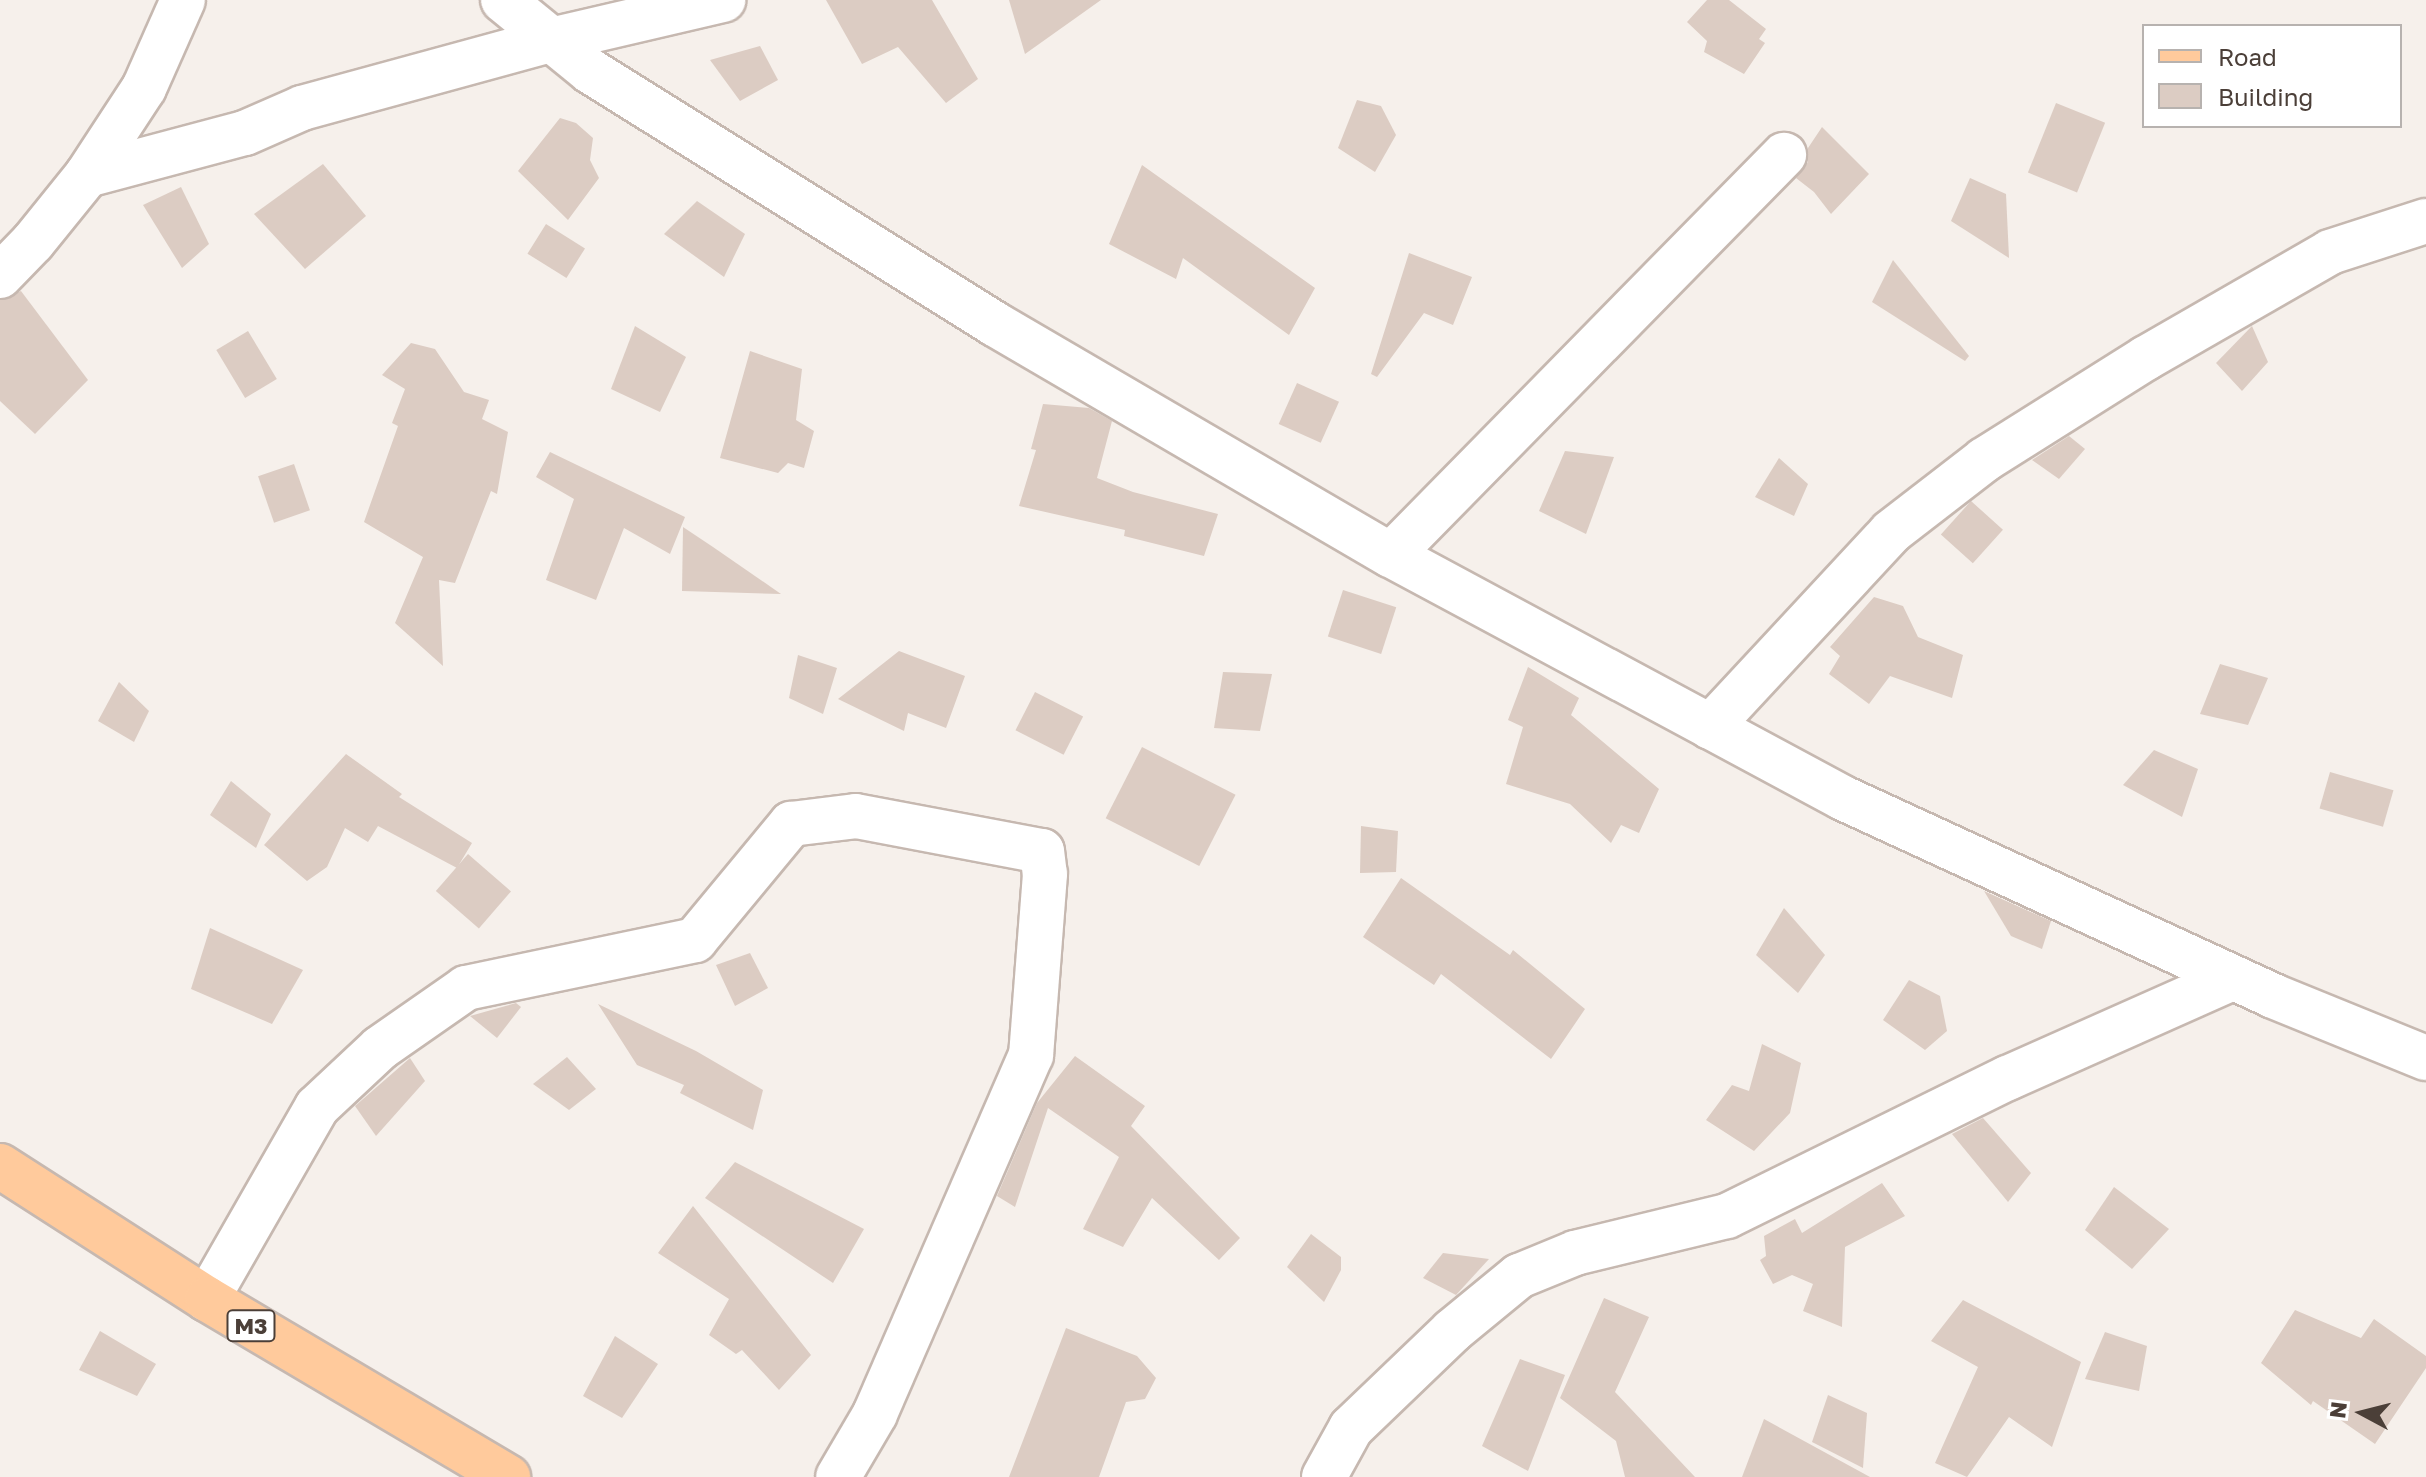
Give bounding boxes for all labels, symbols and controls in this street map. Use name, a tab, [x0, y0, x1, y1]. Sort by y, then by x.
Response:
legend	[2142, 24, 2402, 128]
text: Road	[2218, 42, 2277, 71]
text: Building	[2218, 82, 2313, 111]
road number: M3	[225, 1308, 277, 1344]
north arrow	[2322, 1373, 2402, 1453]
text: N	[2323, 1400, 2352, 1420]

